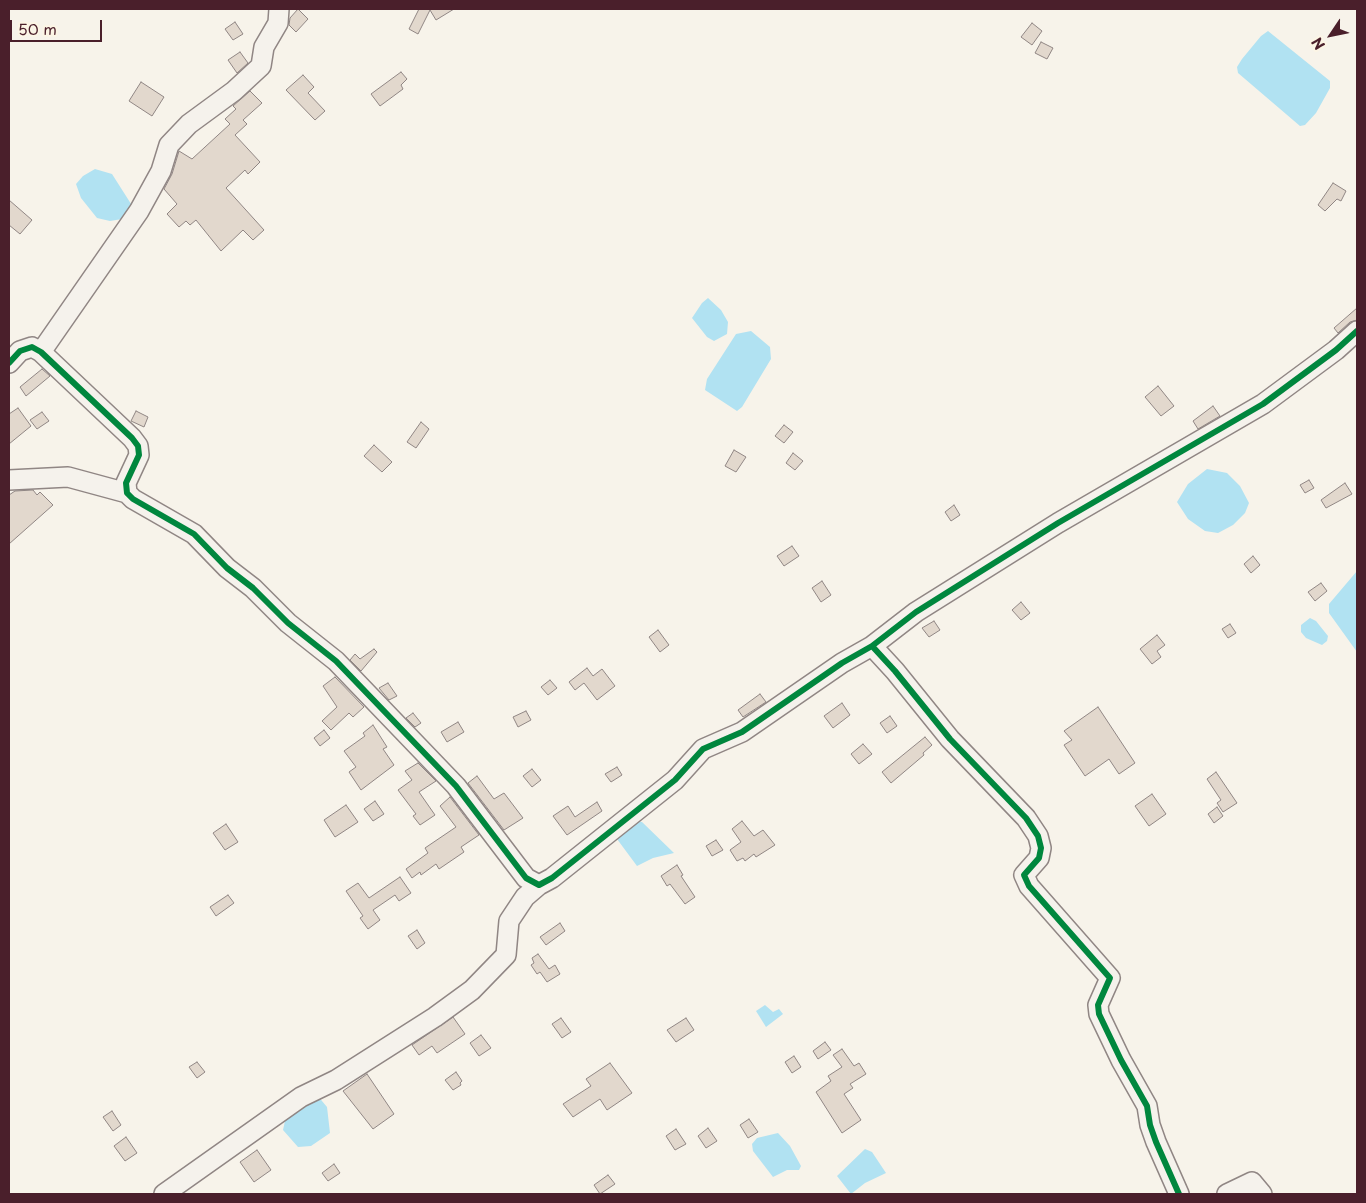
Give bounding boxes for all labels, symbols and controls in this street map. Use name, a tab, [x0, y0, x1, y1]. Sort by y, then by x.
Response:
scale bar	[12, 10, 105, 42]
north arrow	[1306, 10, 1356, 60]
text: 50 m	[18, 17, 57, 40]
text: N	[1306, 33, 1330, 54]

